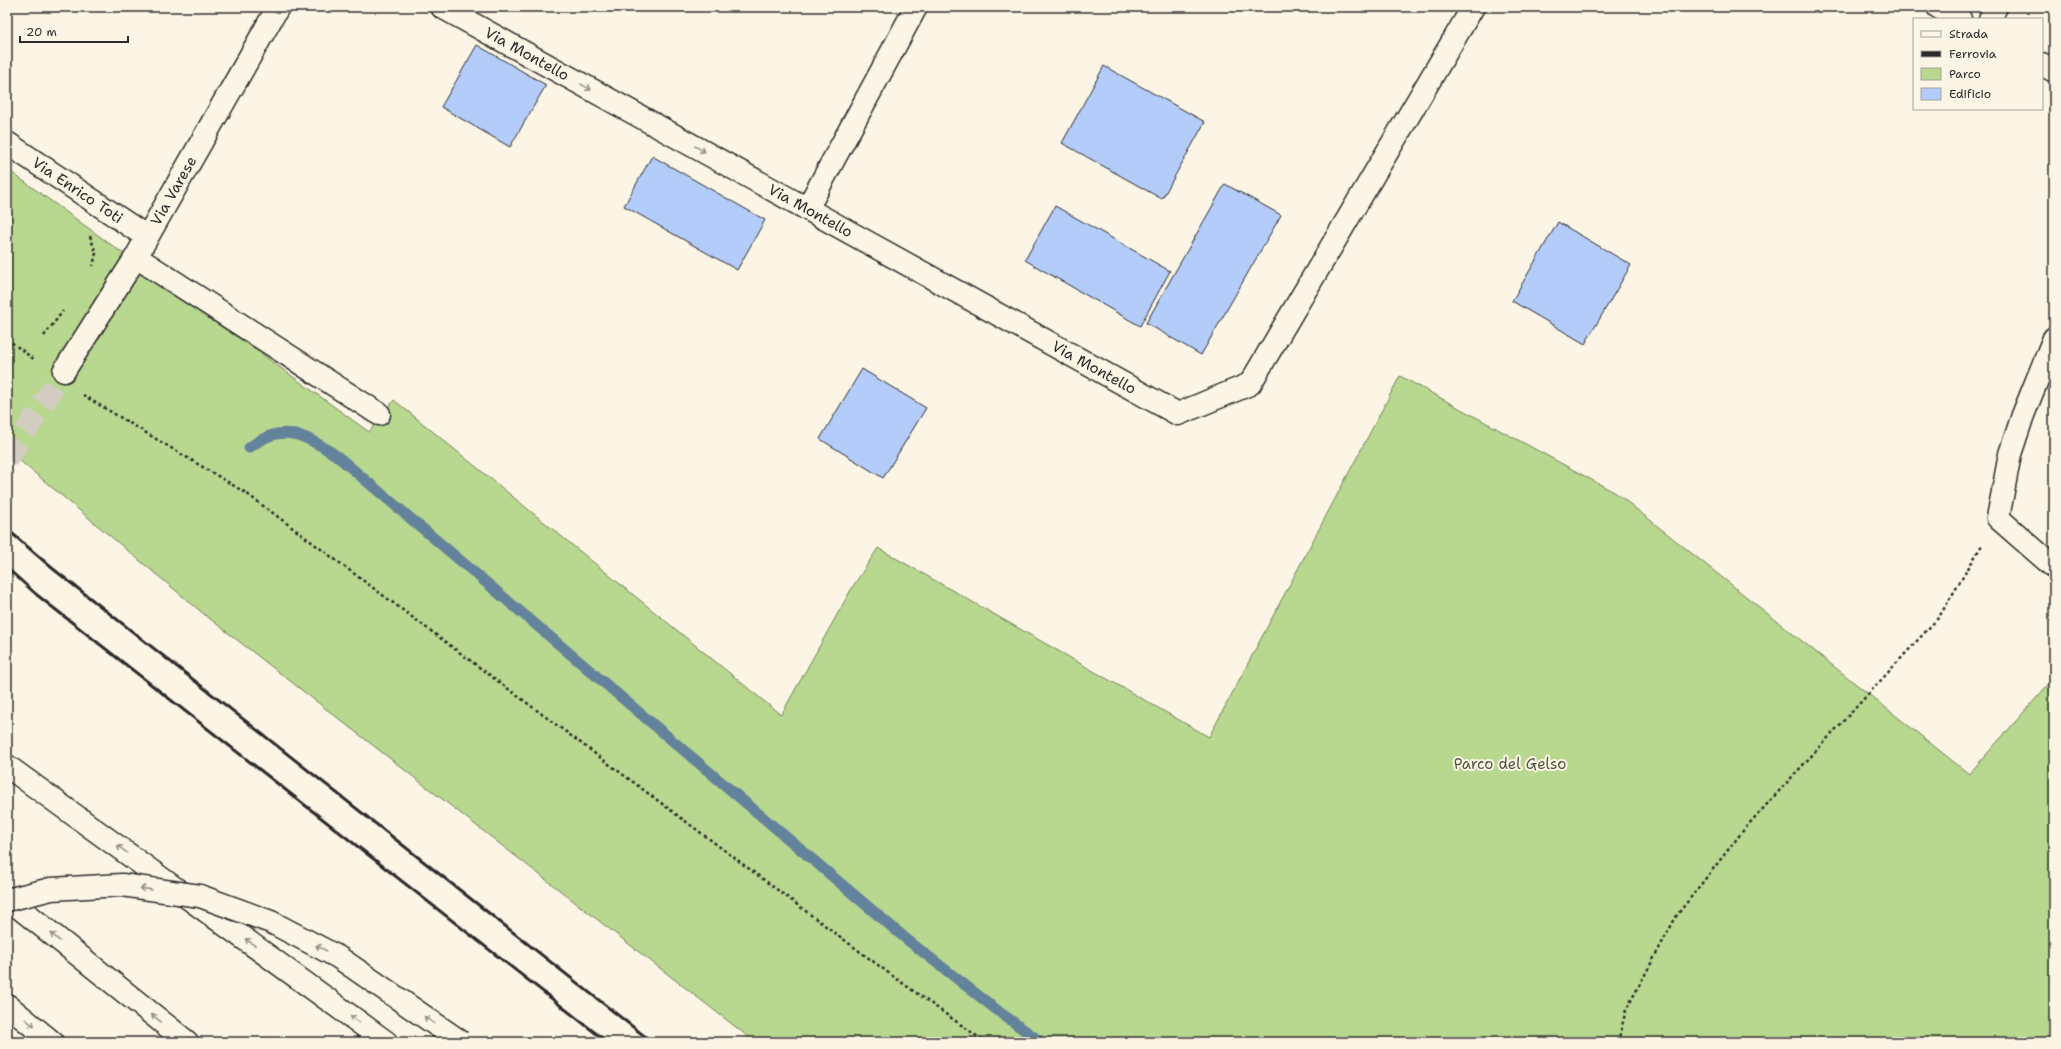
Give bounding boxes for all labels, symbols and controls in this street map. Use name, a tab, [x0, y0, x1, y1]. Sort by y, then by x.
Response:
scale bar	[20, 18, 128, 44]
legend	[1913, 18, 2043, 110]
street label: Via Montello	[481, 23, 573, 85]
text: 20 m	[26, 24, 57, 40]
text: Strada	[1949, 26, 1989, 42]
text: Ferrovia	[1949, 46, 1997, 62]
text: Parco	[1949, 66, 1981, 82]
one-way arrow	[580, 83, 592, 91]
text: Edificio	[1949, 86, 1991, 102]
one-way arrow	[694, 146, 706, 154]
street label: Via Varese	[146, 152, 201, 229]
street label: Via Enrico Toti	[28, 153, 127, 228]
street label: Via Montello	[765, 179, 856, 242]
street label: Via Montello	[1048, 336, 1140, 399]
park label: Parco del Gelso	[1454, 754, 1566, 774]
one-way arrow	[117, 845, 128, 853]
one-way arrow	[140, 885, 153, 893]
one-way arrow	[50, 932, 60, 941]
one-way arrow	[244, 938, 255, 947]
one-way arrow	[315, 944, 327, 951]
one-way arrow	[151, 1014, 162, 1022]
one-way arrow	[349, 1015, 360, 1023]
one-way arrow	[424, 1016, 435, 1024]
one-way arrow	[24, 1019, 35, 1028]

